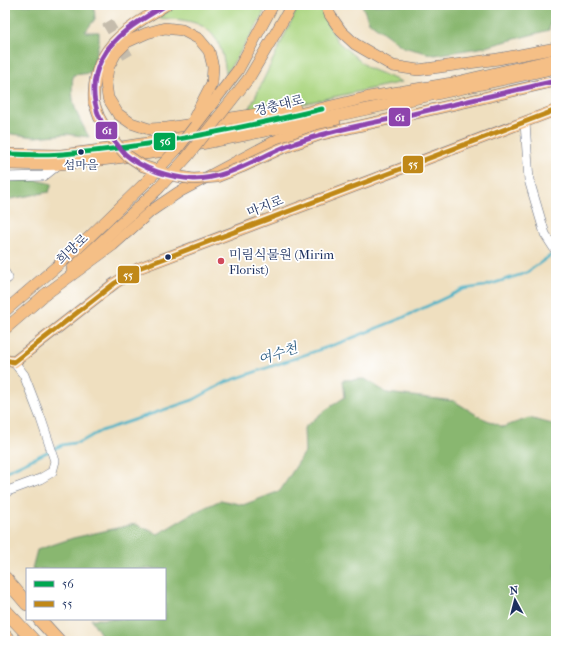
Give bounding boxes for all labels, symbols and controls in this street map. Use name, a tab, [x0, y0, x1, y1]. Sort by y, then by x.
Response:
street label: 경충대로	[253, 92, 306, 118]
line badge: 61	[388, 107, 411, 127]
text: 61	[395, 111, 405, 124]
line badge: 61	[95, 121, 118, 140]
text: 61	[102, 124, 112, 137]
line badge: 56	[153, 132, 176, 151]
text: 56	[160, 135, 171, 148]
marker: 섬마을	[76, 147, 86, 157]
line badge: 55	[402, 155, 424, 174]
place label: 섬마을	[64, 158, 99, 172]
text: 55	[408, 158, 418, 171]
street label: 마지로	[245, 192, 286, 220]
street label: 희망로	[53, 230, 91, 267]
place label: 미림식물원 (Mirim Florist)	[229, 247, 334, 277]
unlabelled marker	[163, 252, 173, 262]
marker: 미림식물원 (Mirim Florist)	[216, 256, 226, 266]
line badge: 55	[117, 265, 140, 284]
text: 55	[123, 269, 133, 282]
water label: 여수천	[256, 339, 301, 369]
legend	[26, 568, 166, 620]
text: 56	[62, 577, 74, 591]
north arrow	[495, 580, 535, 620]
text: N	[509, 584, 519, 598]
text: 55	[62, 597, 72, 611]

